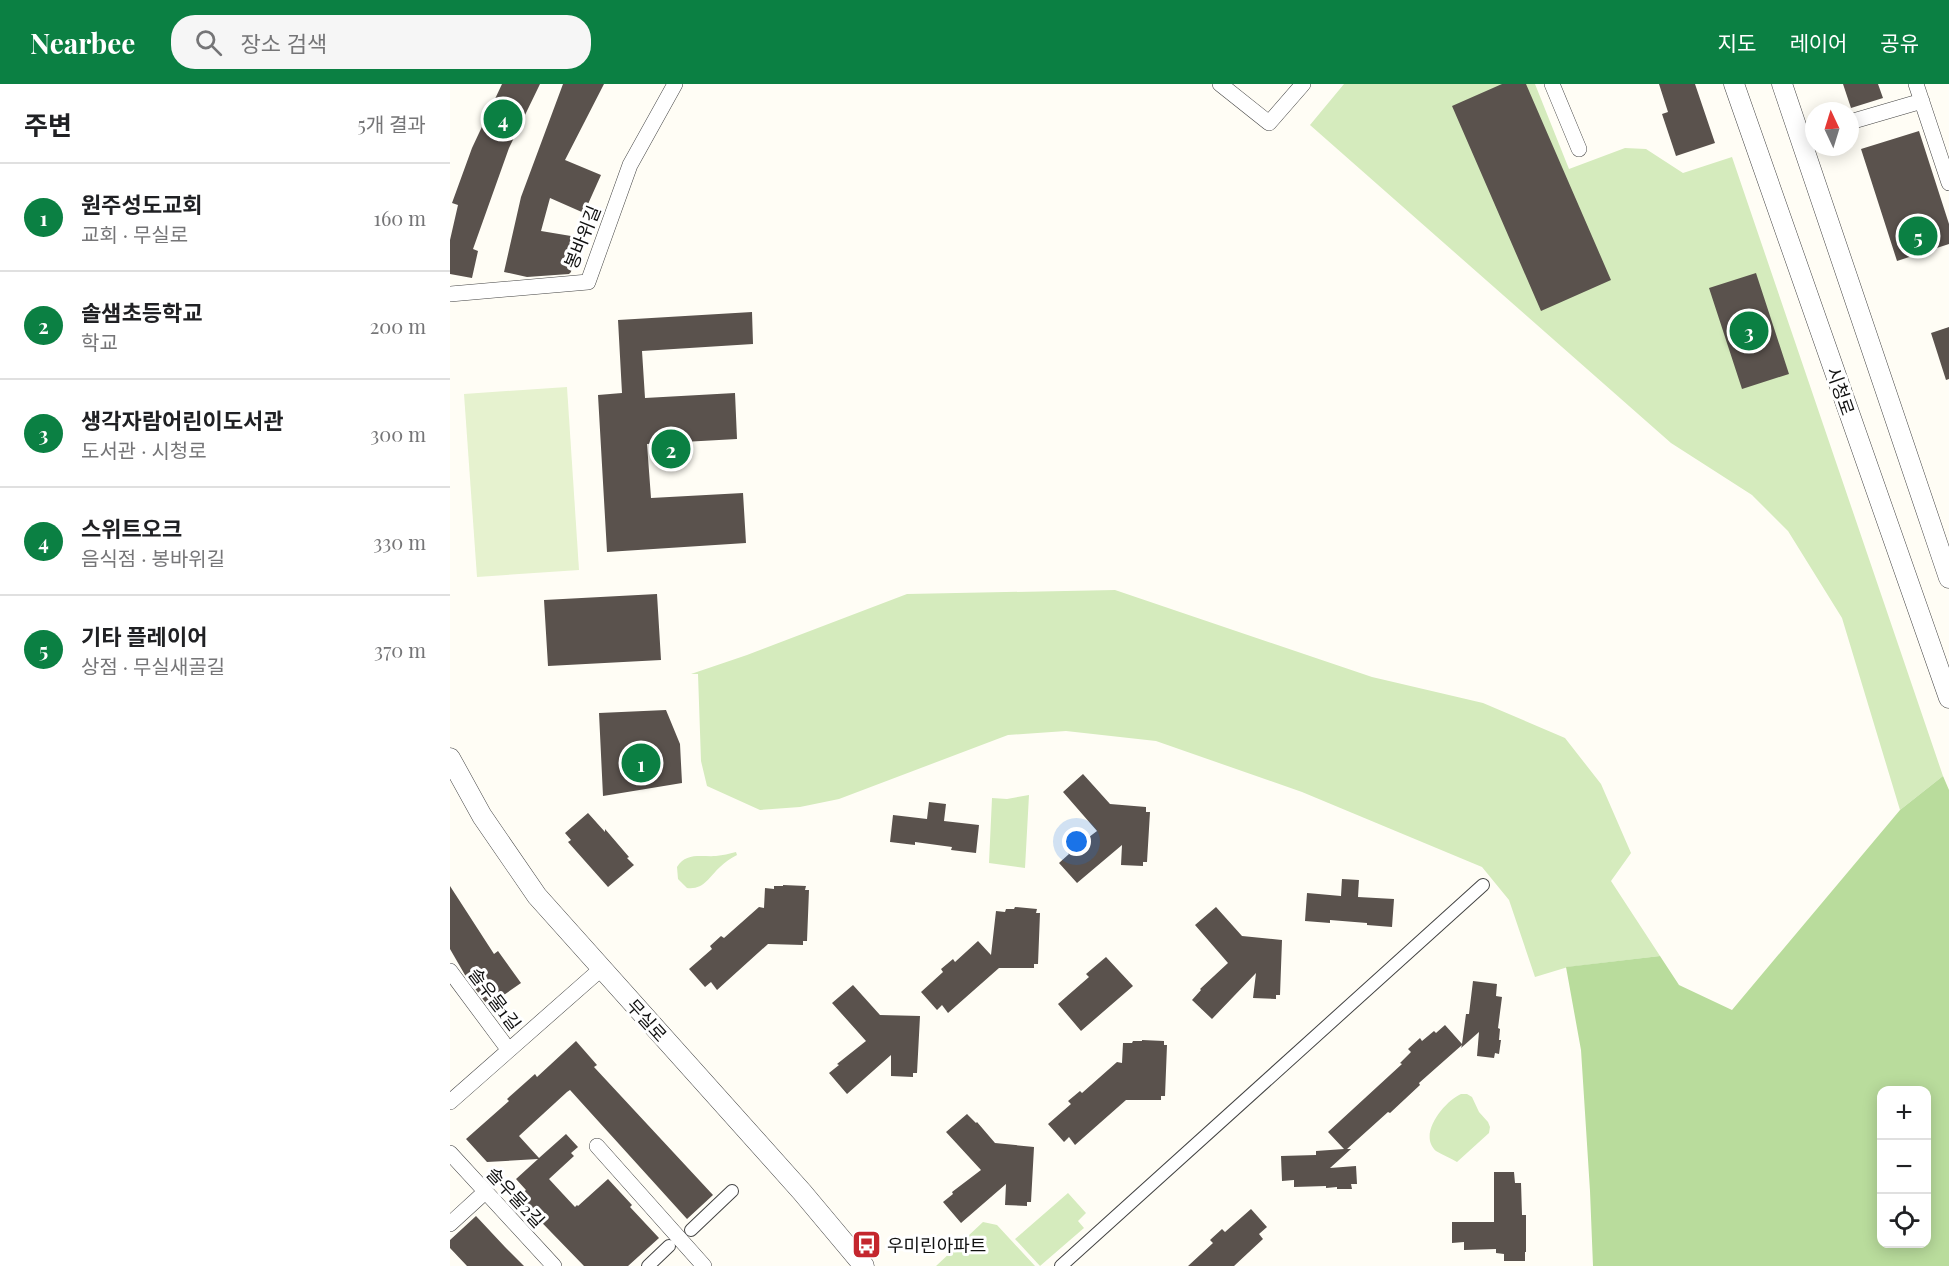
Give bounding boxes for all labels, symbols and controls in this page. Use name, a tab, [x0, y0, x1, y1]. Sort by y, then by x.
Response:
search box	[171, 15, 591, 69]
text: Nearbee	[30, 24, 135, 61]
icon: search	[192, 26, 225, 59]
text: 장소 검색	[240, 28, 327, 58]
text: 지도	[1718, 28, 1756, 56]
text: 레이어	[1789, 28, 1847, 56]
text: 공유	[1880, 28, 1919, 56]
pin: 4	[484, 96, 522, 141]
north arrow	[1805, 102, 1859, 156]
text: 주변	[24, 107, 72, 142]
text: 5개 결과	[358, 110, 426, 137]
text: 원주성도교회	[81, 189, 202, 219]
street label: 봉바위길	[558, 202, 606, 272]
text: 1	[40, 204, 47, 231]
text: 160 m	[374, 204, 426, 231]
pin: 5	[1898, 214, 1938, 258]
text: 교회 · 무실로	[81, 220, 188, 247]
text: 솔샘초등학교	[81, 297, 202, 327]
pin: 3	[1730, 308, 1768, 354]
text: 2	[38, 312, 49, 339]
text: 200 m	[370, 312, 426, 339]
text: 학교	[81, 328, 118, 355]
street label: 시청로	[1822, 364, 1860, 418]
text: 생각자람어린이도서관	[81, 405, 283, 435]
text: 3	[39, 420, 48, 447]
text: 300 m	[370, 420, 426, 447]
pin: 2	[652, 426, 690, 472]
text: 도서관 · 시청로	[81, 436, 207, 463]
text: 스위트오크	[81, 513, 182, 543]
text: 4	[38, 528, 49, 555]
text: 330 m	[373, 528, 426, 555]
text: 음식점 · 봉바위길	[81, 544, 225, 571]
text: 기타 플레이어	[81, 621, 208, 651]
text: 5	[39, 636, 48, 663]
text: 370 m	[374, 636, 426, 663]
text: 상점 · 무실새골길	[81, 652, 225, 679]
pin: 1	[622, 740, 660, 786]
your location	[1062, 827, 1091, 856]
street label: 솔우물1길	[463, 963, 527, 1035]
street label: 무실로	[621, 994, 673, 1046]
map controls	[1877, 1086, 1931, 1248]
button: +	[1877, 1086, 1931, 1140]
button: −	[1877, 1140, 1931, 1194]
street label: 솔우물2길	[482, 1161, 550, 1233]
button: locate	[1877, 1194, 1931, 1248]
bus stop icon: 우미린아파트	[850, 1229, 882, 1261]
place label: 우미린아파트	[887, 1233, 986, 1257]

